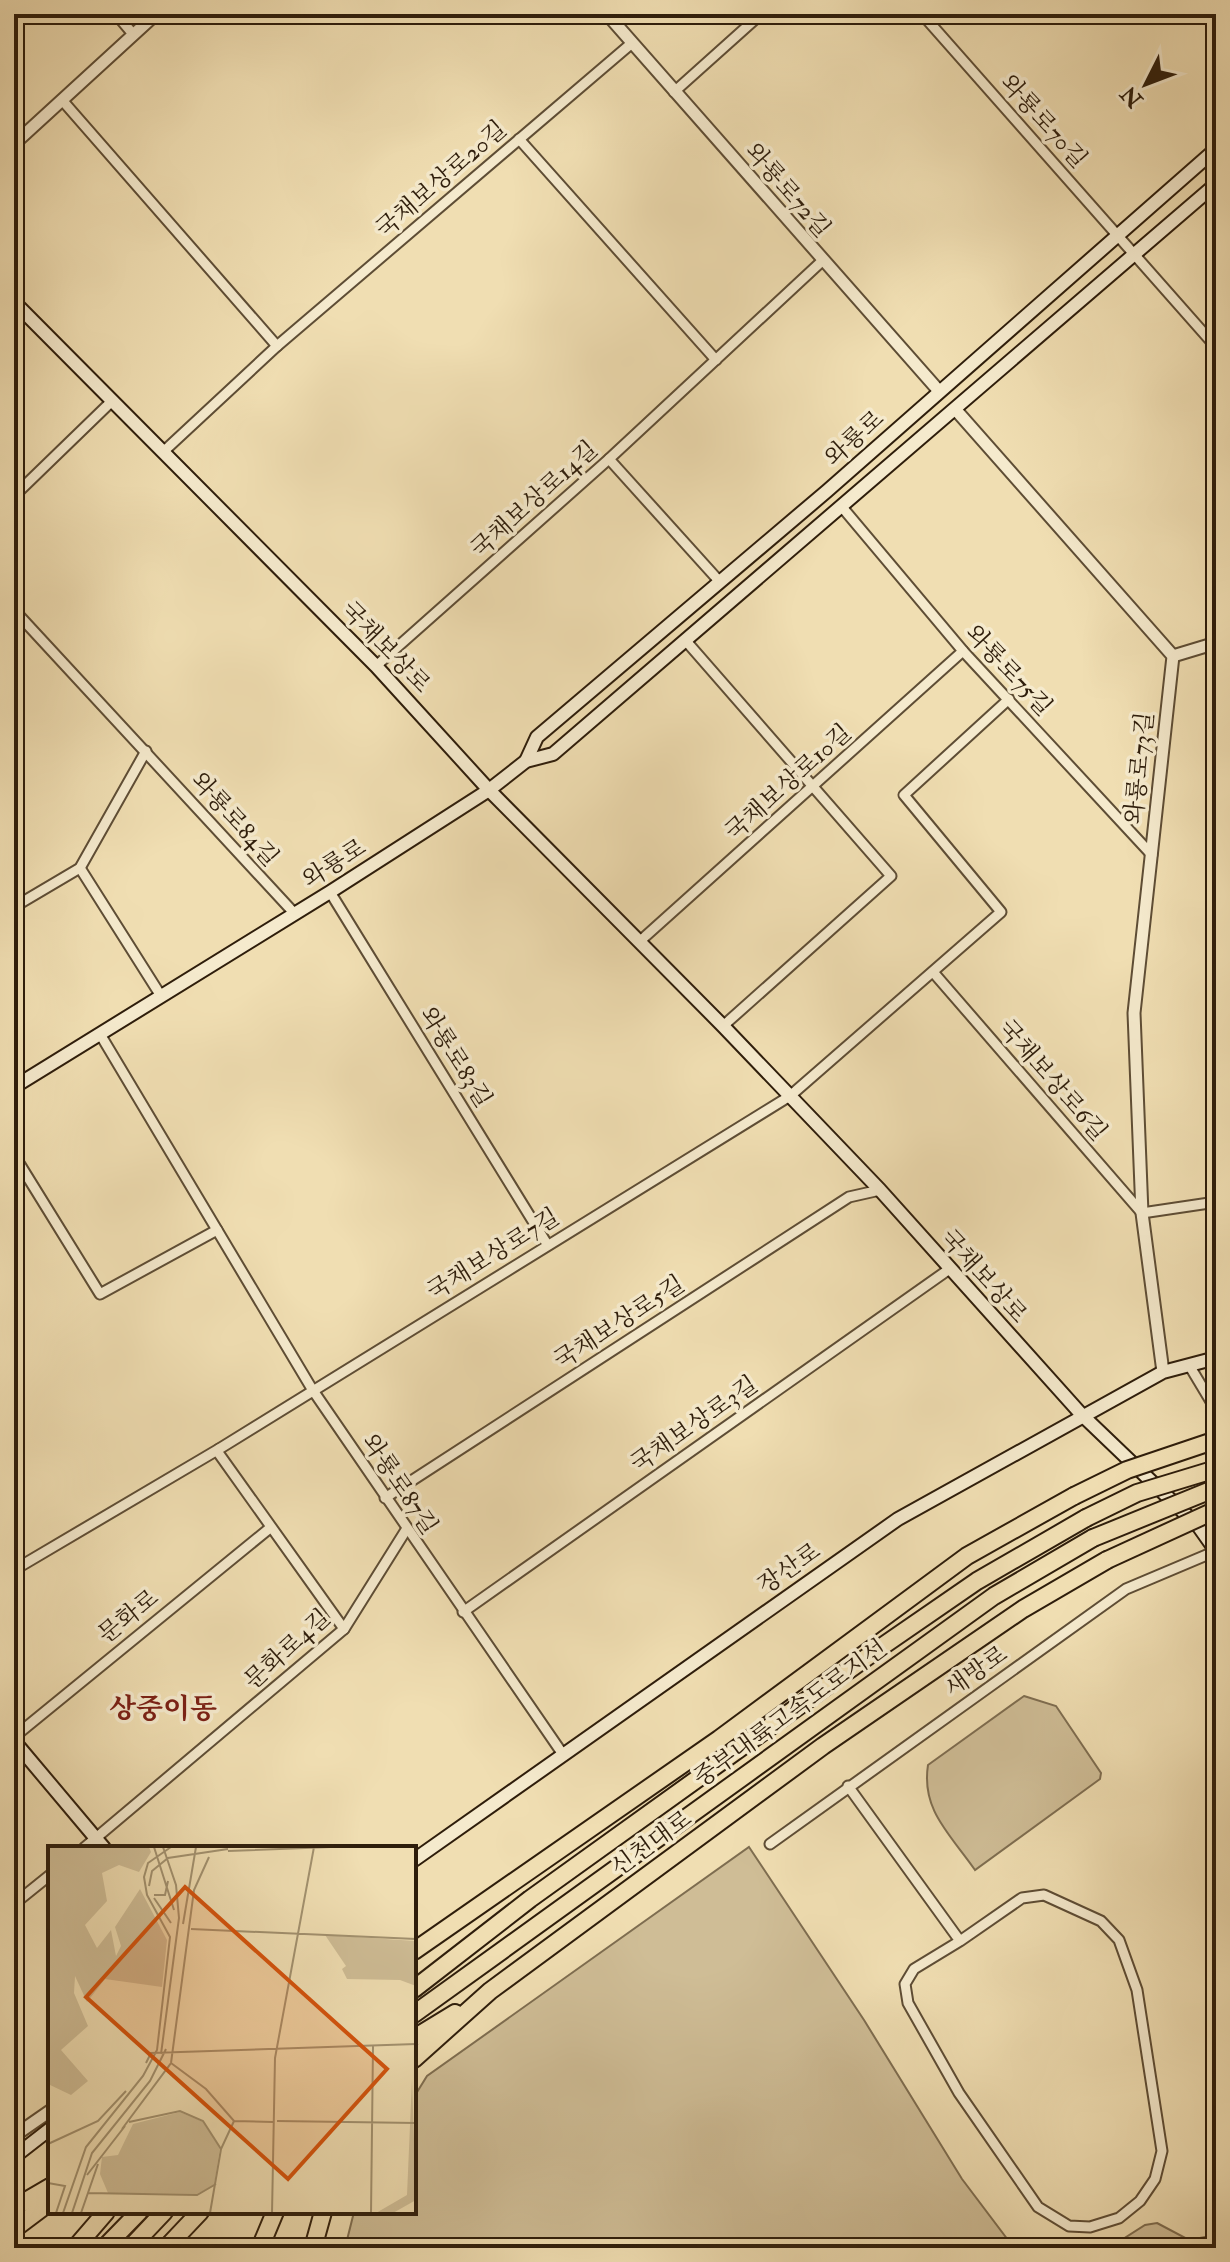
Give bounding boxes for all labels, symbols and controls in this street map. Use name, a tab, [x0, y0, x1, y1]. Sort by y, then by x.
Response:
north arrow	[1106, 44, 1186, 124]
street label: 와룡로70길	[993, 68, 1094, 175]
text: N	[1115, 80, 1150, 114]
street label: 국채보상로20길	[369, 114, 513, 245]
street label: 와룡로72길	[738, 136, 837, 244]
street label: 와룡로	[818, 404, 891, 473]
street label: 국채보상로14길	[464, 434, 604, 565]
street label: 국채보상로	[334, 595, 437, 700]
street label: 와룡로75길	[958, 618, 1059, 723]
street label: 와룡로73길	[1118, 710, 1161, 826]
street label: 국채보상로10길	[719, 717, 858, 847]
street label: 와룡로84길	[184, 766, 285, 873]
street label: 와룡로	[297, 832, 372, 895]
street label: 와룡로83길	[412, 1001, 499, 1113]
street label: 국채보상로6길	[991, 1013, 1114, 1148]
street label: 국채보상로7길	[421, 1202, 565, 1307]
street label: 국채보상로	[933, 1223, 1034, 1330]
street label: 국채보상로5길	[548, 1269, 690, 1376]
street label: 국채보상로3길	[625, 1369, 764, 1480]
street label: 와룡로87길	[355, 1428, 445, 1541]
street label: 장산로	[752, 1536, 827, 1601]
street label: 문화로	[92, 1582, 165, 1650]
street label: 문화로4길	[238, 1602, 337, 1696]
street label: 중부내륙고속도로지선	[687, 1633, 893, 1794]
street label: 새방로	[939, 1639, 1014, 1704]
district label: 상중이동	[109, 1692, 217, 1727]
street label: 신천대로	[605, 1804, 698, 1883]
inset map	[48, 1846, 416, 2214]

